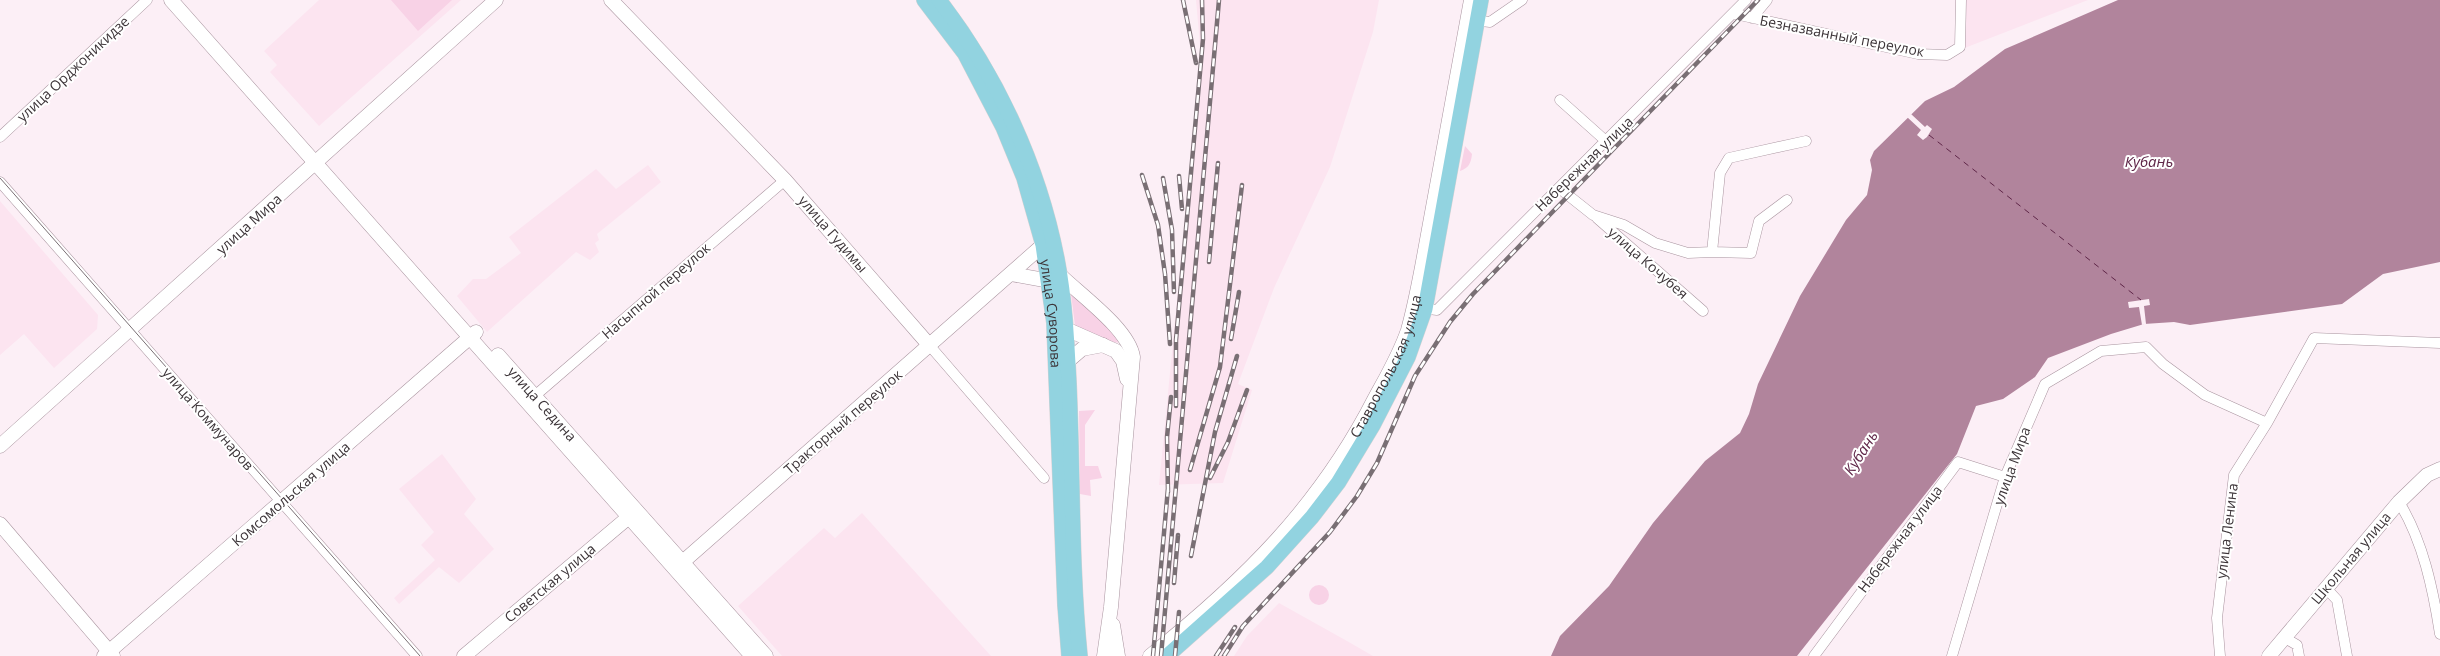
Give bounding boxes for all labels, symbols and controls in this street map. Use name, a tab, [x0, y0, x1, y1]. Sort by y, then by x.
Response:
street label: Безназванный переулок	[1758, 10, 1927, 61]
street label: улица Орджоникидзе	[12, 12, 133, 126]
street label: Набережная улица	[1530, 112, 1637, 215]
water label: Кубань	[2125, 151, 2173, 171]
street label: улица Мира	[212, 189, 285, 258]
street label: улица Гудимы	[795, 191, 872, 276]
street label: улица Кочубея	[1604, 222, 1692, 303]
street label: Насыпной переулок	[597, 238, 714, 343]
street label: улица Суворова	[1036, 258, 1066, 368]
street label: Ставропольская улица	[1345, 293, 1425, 441]
street label: улица Седина	[504, 362, 581, 445]
street label: улица Коммунаров	[158, 363, 258, 474]
street label: Тракторный переулок	[780, 365, 906, 478]
street label: улица Мира	[1989, 424, 2034, 508]
water label: Кубань	[1839, 427, 1882, 478]
street label: Комсомольская улица	[228, 437, 354, 550]
street label: Набережная улица	[1853, 481, 1946, 596]
street label: улица Ленина	[2211, 482, 2242, 580]
street label: Школьная улица	[2306, 508, 2395, 608]
street label: Советская улица	[500, 539, 599, 626]

